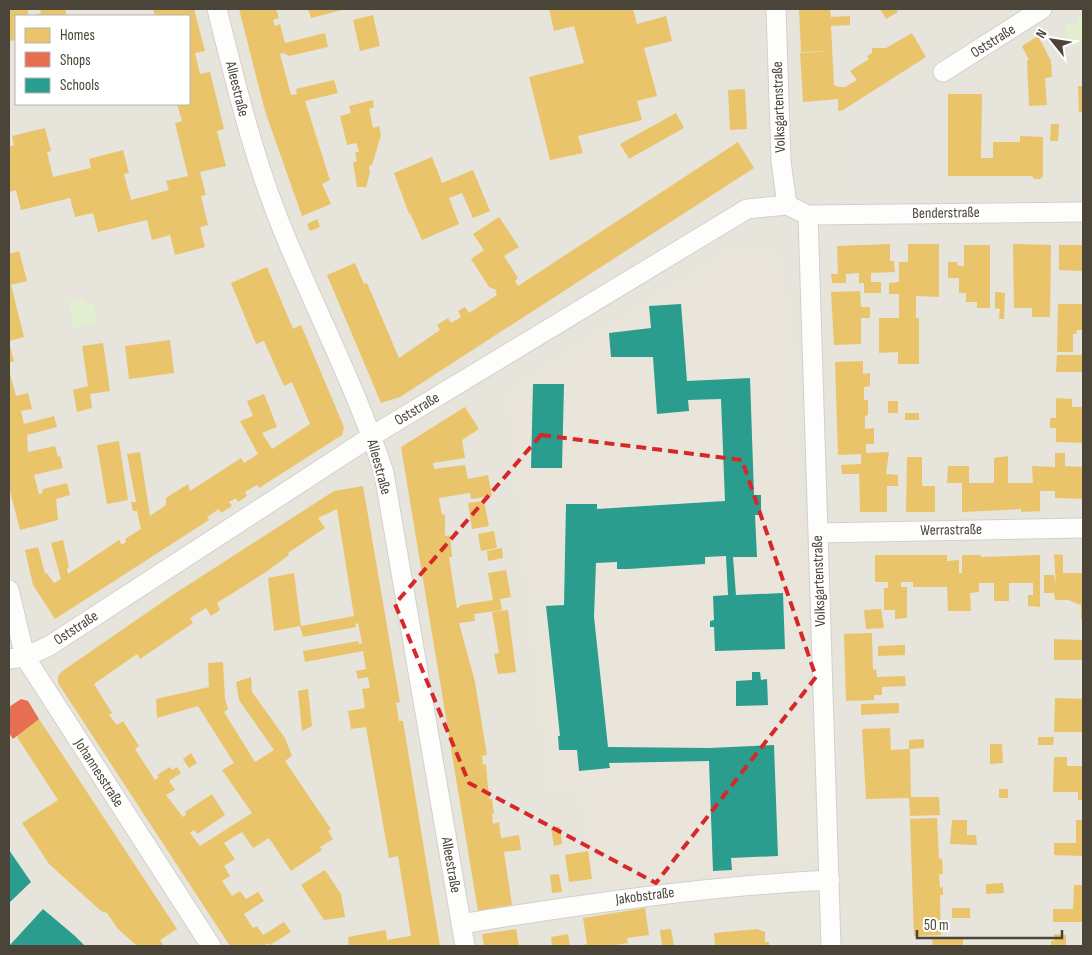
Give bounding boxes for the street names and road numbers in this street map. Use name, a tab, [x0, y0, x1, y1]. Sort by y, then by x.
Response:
street label: Oststraße	[967, 20, 1019, 62]
street label: Alleestraße	[221, 58, 253, 119]
street label: Volksgartenstraße	[768, 61, 790, 153]
street label: Benderstraße	[912, 203, 980, 223]
street label: Oststraße	[391, 388, 443, 430]
street label: Alleestraße	[362, 436, 395, 497]
street label: Werrastraße	[920, 520, 982, 540]
street label: Volksgartenstraße	[808, 535, 830, 627]
street label: Oststraße	[50, 607, 102, 649]
street label: Johannesstraße	[69, 734, 128, 811]
street label: Alleestraße	[437, 835, 465, 894]
street label: Jakobstraße	[614, 883, 675, 909]

